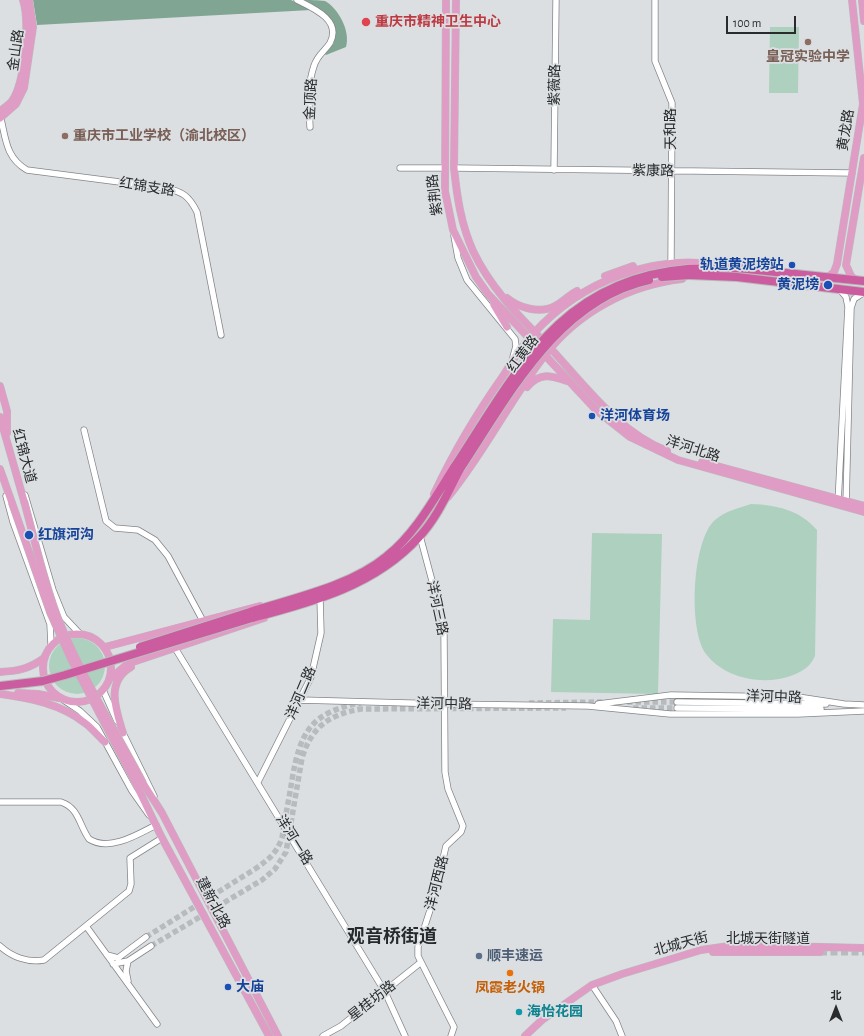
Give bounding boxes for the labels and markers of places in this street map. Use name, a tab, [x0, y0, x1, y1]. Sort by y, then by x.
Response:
place label: 重庆市精神卫生中心	[375, 14, 501, 30]
marker: 重庆市精神卫生中心	[360, 16, 372, 28]
marker: 皇冠实验中学	[803, 37, 813, 47]
place label: 皇冠实验中学	[766, 49, 850, 65]
place label: 重庆市工业学校（渝北校区）	[73, 128, 255, 144]
marker: 重庆市工业学校（渝北校区）	[60, 131, 70, 141]
place label: 轨道黄泥塝站	[700, 257, 784, 273]
marker: 轨道黄泥塝站	[787, 260, 797, 270]
place label: 黄泥塝	[777, 277, 819, 293]
marker: 黄泥塝	[822, 279, 834, 291]
place label: 洋河体育场	[600, 408, 670, 424]
marker: 洋河体育场	[587, 411, 597, 421]
place label: 红旗河沟	[38, 527, 94, 543]
marker: 红旗河沟	[23, 529, 35, 541]
place label: 顺丰速运	[487, 948, 543, 964]
marker: 顺丰速运	[474, 951, 484, 961]
marker: 凤霞老火锅	[505, 968, 515, 978]
place label: 大庙	[236, 979, 264, 995]
place label: 凤霞老火锅	[475, 980, 545, 996]
marker: 大庙	[223, 982, 233, 992]
place label: 海怡花园	[527, 1004, 583, 1020]
marker: 海怡花园	[514, 1007, 524, 1017]

